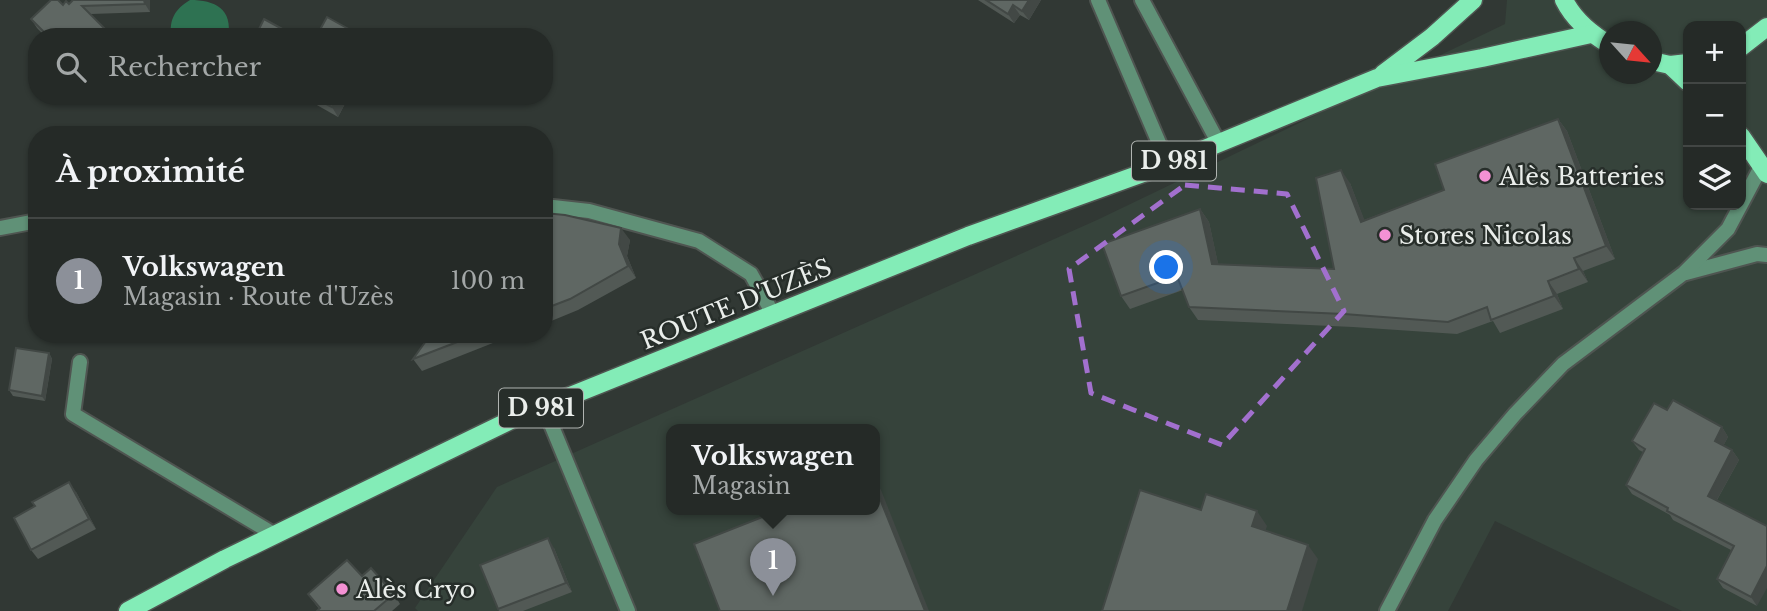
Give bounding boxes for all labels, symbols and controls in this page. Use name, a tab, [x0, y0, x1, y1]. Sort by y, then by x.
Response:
north arrow	[1599, 21, 1662, 84]
map controls	[1683, 21, 1746, 210]
button: +	[1683, 21, 1746, 84]
search box	[28, 28, 553, 105]
icon: search	[52, 48, 90, 86]
text: Rechercher	[108, 51, 261, 83]
button: −	[1683, 84, 1746, 147]
road number: D 981	[1132, 142, 1216, 180]
button: layers	[1683, 147, 1746, 210]
text: À proximité	[56, 153, 245, 190]
place label: Alès Batteries	[1498, 162, 1665, 191]
marker: Alès Batteries	[1477, 168, 1493, 184]
place label: Stores Nicolas	[1399, 221, 1572, 250]
marker: Stores Nicolas	[1377, 227, 1393, 243]
your location	[1149, 250, 1183, 284]
text: Volkswagen	[123, 251, 285, 283]
street label: ROUTE D'UZÈS	[636, 252, 836, 356]
text: 1	[74, 267, 84, 295]
text: 100 m	[451, 267, 525, 295]
text: Magasin · Route d'Uzès	[123, 283, 394, 311]
road number: D 981	[499, 388, 583, 428]
popup	[666, 424, 880, 515]
text: Volkswagen	[692, 440, 854, 472]
text: Magasin	[692, 472, 791, 500]
pin: 1	[750, 538, 796, 596]
place label: Alès Cryo	[355, 575, 475, 604]
marker: Alès Cryo	[334, 581, 350, 597]

